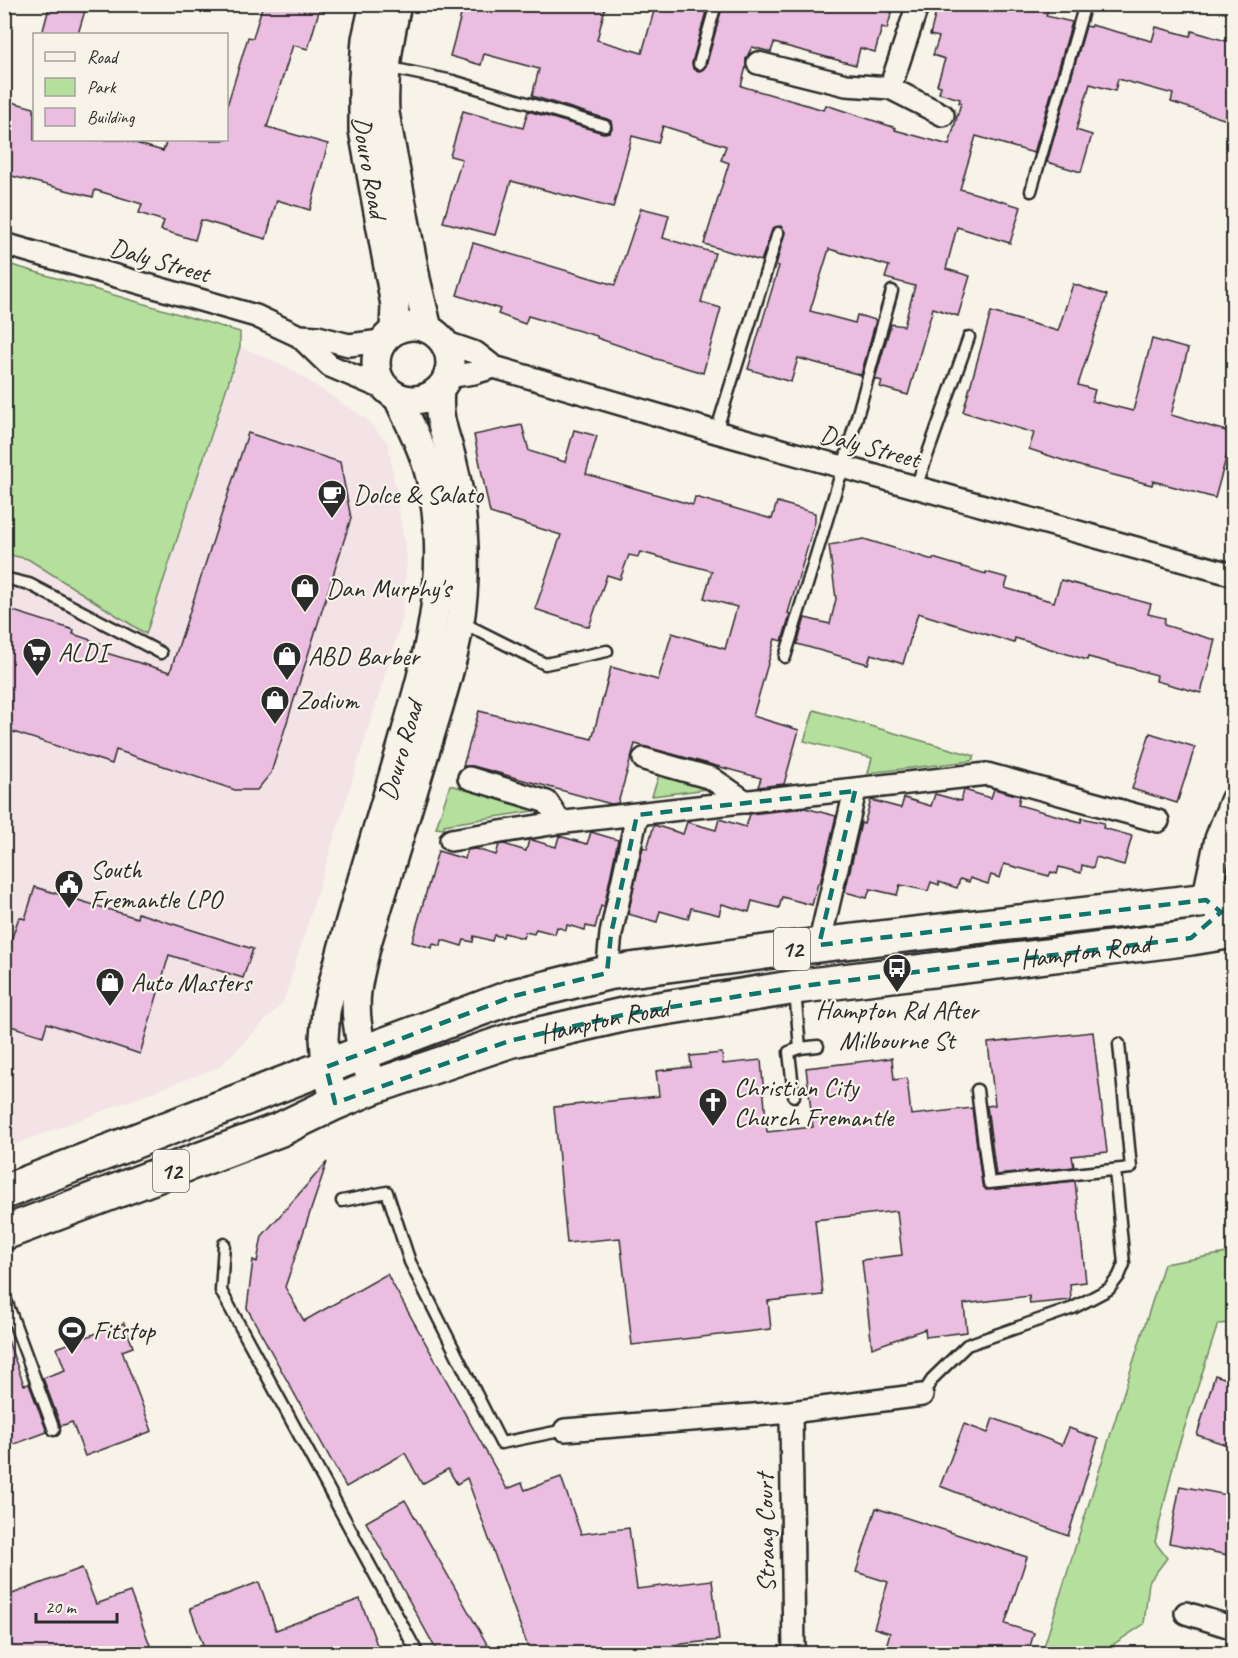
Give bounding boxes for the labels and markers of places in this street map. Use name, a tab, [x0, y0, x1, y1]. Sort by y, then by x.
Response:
cafe icon: Dolce & Salato	[316, 478, 348, 520]
place label: Dolce & Salato	[353, 478, 485, 511]
shop icon: Dan Murphy's	[289, 572, 321, 614]
place label: Dan Murphy's	[326, 572, 453, 605]
supermarket icon: ALDI	[21, 636, 53, 678]
place label: ALDI	[58, 636, 113, 669]
shop icon: ABD Barber	[271, 640, 303, 682]
place label: ABD Barber	[308, 640, 422, 673]
shop icon: Zodium	[259, 684, 291, 726]
place label: Zodium	[296, 684, 361, 717]
place label: South Fremantle LPO	[90, 853, 224, 916]
public building icon: South Fremantle LPO	[53, 868, 85, 910]
bus stop icon: Hampton Rd After Milbourne St	[881, 952, 913, 994]
shop icon: Auto Masters	[94, 966, 126, 1008]
place label: Auto Masters	[131, 966, 253, 999]
place label: Hampton Rd After Milbourne St	[816, 994, 981, 1057]
place label: Christian City Church Fremantle	[734, 1071, 895, 1134]
church icon: Christian City Church Fremantle	[697, 1086, 729, 1128]
sports icon: Fitstop	[56, 1314, 88, 1356]
place label: Fitstop	[93, 1314, 156, 1347]

